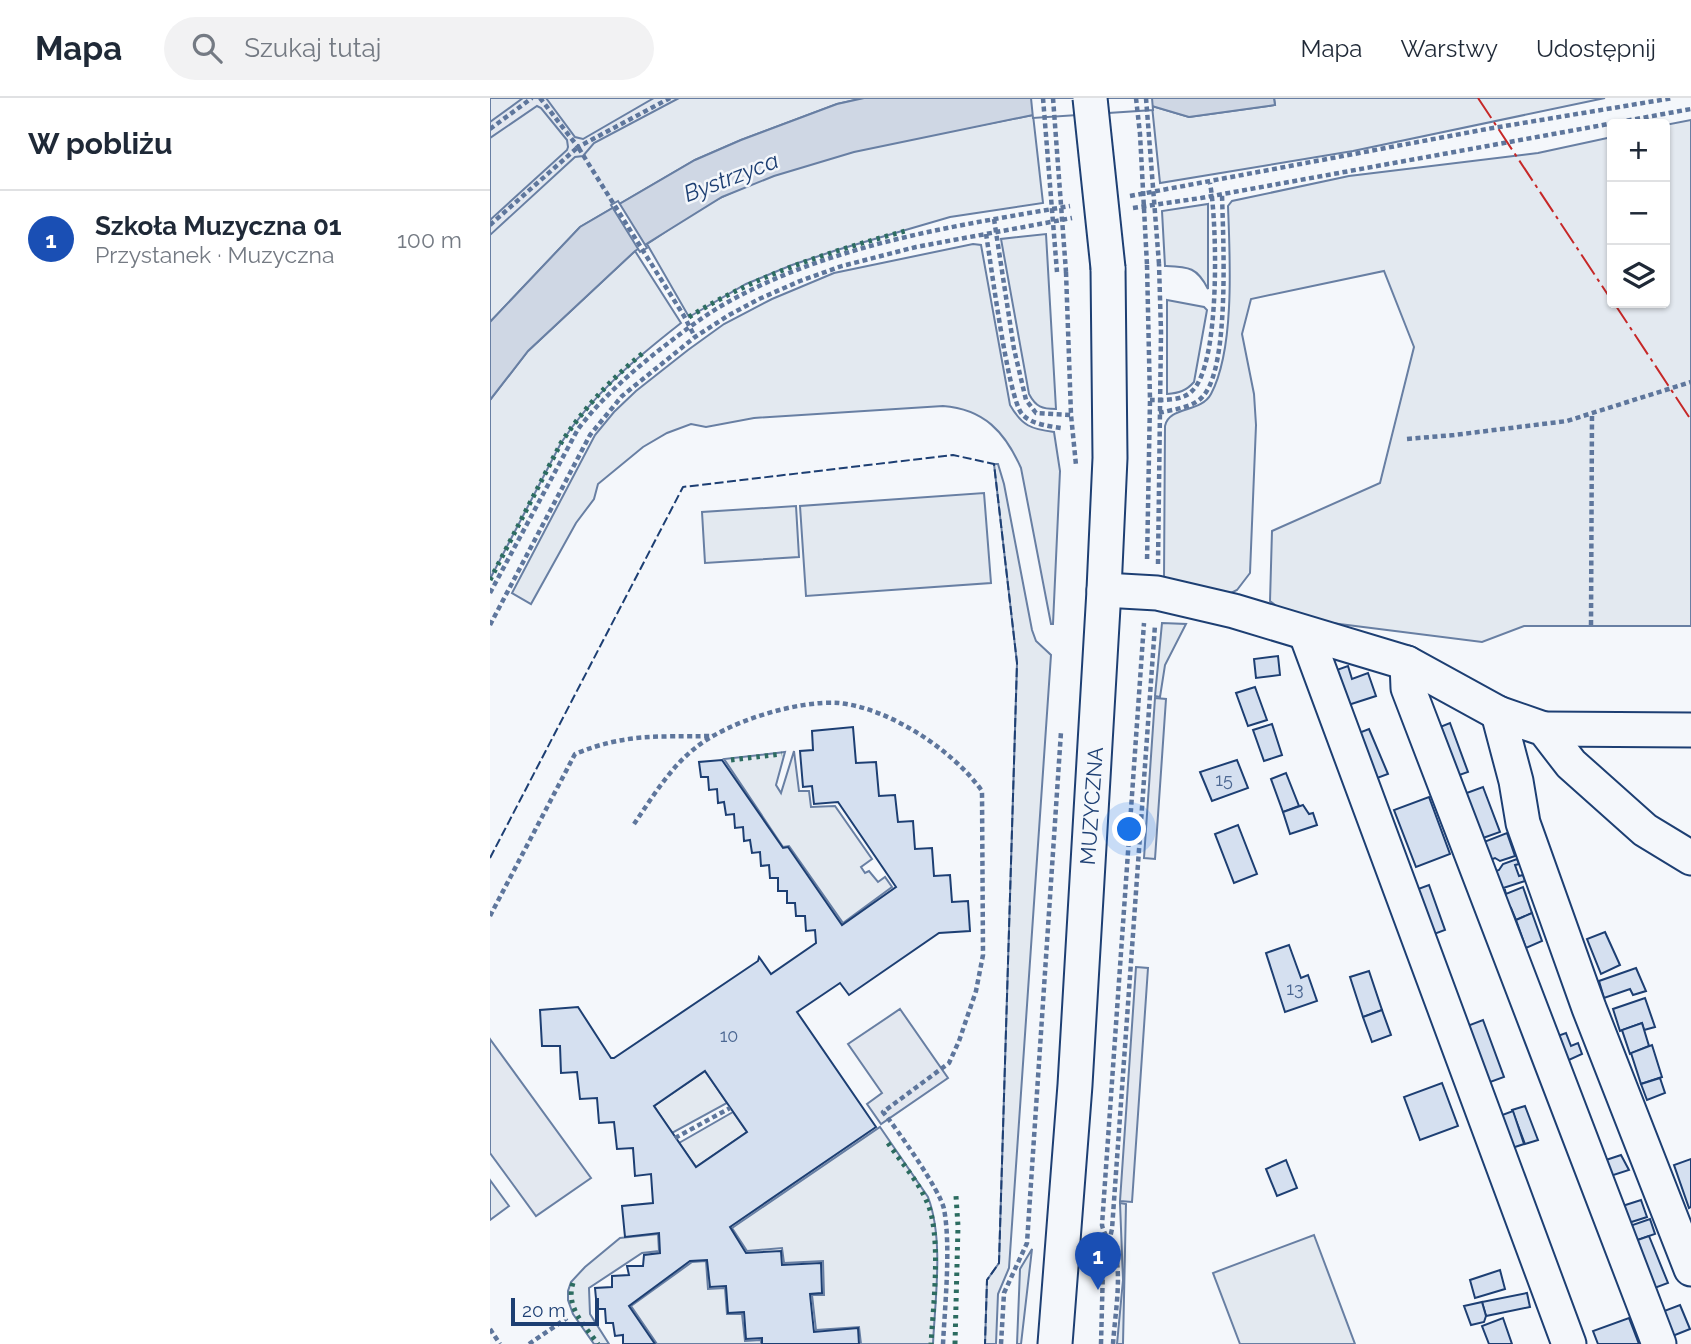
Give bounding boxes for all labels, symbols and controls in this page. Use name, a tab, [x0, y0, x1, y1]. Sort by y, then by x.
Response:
search box	[164, 17, 654, 80]
text: Mapa	[35, 29, 122, 68]
icon: search	[188, 29, 226, 67]
text: Szukaj tutaj	[244, 33, 381, 63]
text: Mapa	[1301, 34, 1362, 63]
text: Warstwy	[1400, 34, 1498, 63]
text: Udostępnij	[1536, 34, 1656, 63]
map controls	[1607, 119, 1670, 308]
button: +	[1607, 119, 1670, 182]
text: W pobliżu	[28, 126, 172, 161]
water label: Bystrzyca	[680, 146, 782, 207]
button: −	[1607, 182, 1670, 245]
text: Szkoła Muzyczna 01	[95, 211, 342, 241]
text: 1	[45, 226, 57, 253]
text: 100 m	[397, 226, 462, 253]
text: Przystanek · Muzyczna	[95, 241, 334, 268]
button: layers	[1607, 245, 1670, 308]
street label: MUZYCZNA	[1075, 746, 1108, 866]
house number: 15	[1215, 769, 1233, 790]
your location	[1112, 812, 1146, 846]
house number: 13	[1286, 978, 1304, 999]
house number: 10	[720, 1025, 738, 1046]
pin: 1	[1075, 1232, 1121, 1290]
scale bar	[511, 1295, 598, 1327]
text: 20 m	[522, 1299, 566, 1321]

